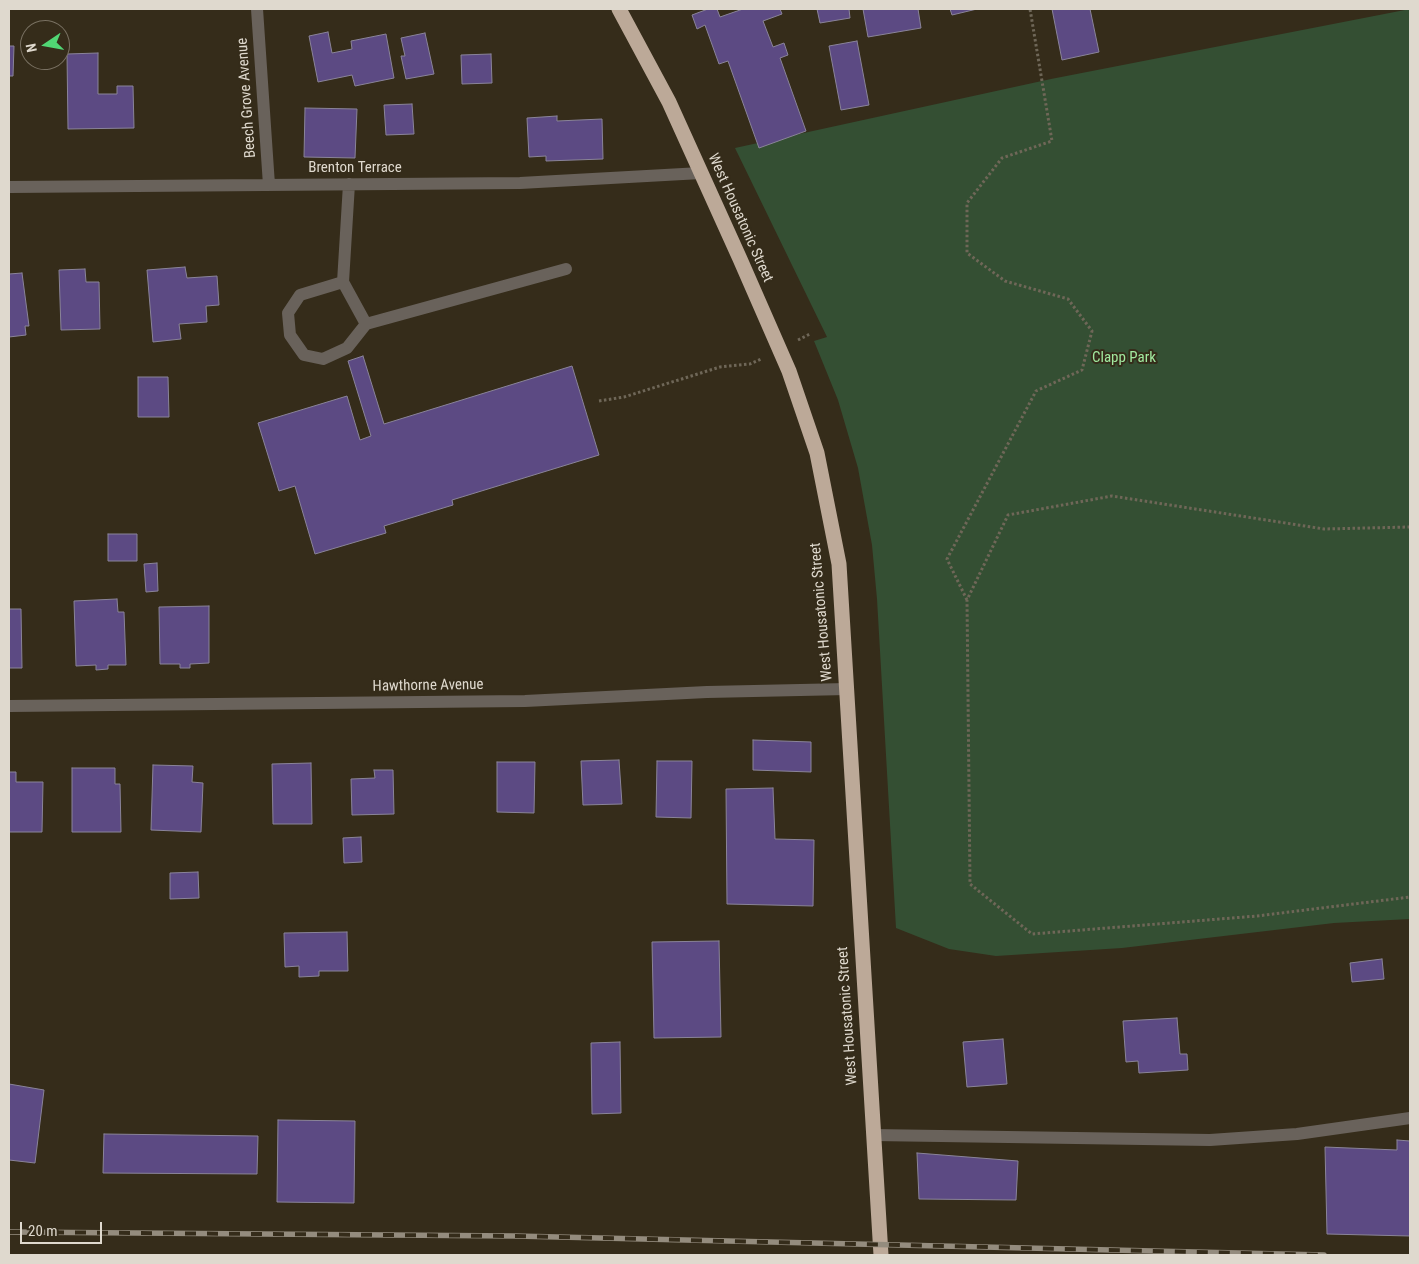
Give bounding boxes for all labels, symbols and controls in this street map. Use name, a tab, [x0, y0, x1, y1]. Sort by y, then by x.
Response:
north arrow	[20, 20, 70, 70]
street label: Beech Grove Avenue	[234, 37, 260, 159]
text: N	[23, 42, 40, 54]
street label: West Housatonic Street	[703, 151, 777, 285]
street label: Brenton Terrace	[308, 159, 402, 177]
park label: Clapp Park	[1092, 349, 1156, 367]
street label: West Housatonic Street	[807, 542, 837, 682]
street label: Hawthorne Avenue	[372, 676, 484, 696]
street label: West Housatonic Street	[834, 946, 862, 1086]
scale bar	[22, 1212, 105, 1244]
text: 20 m	[28, 1222, 58, 1240]

